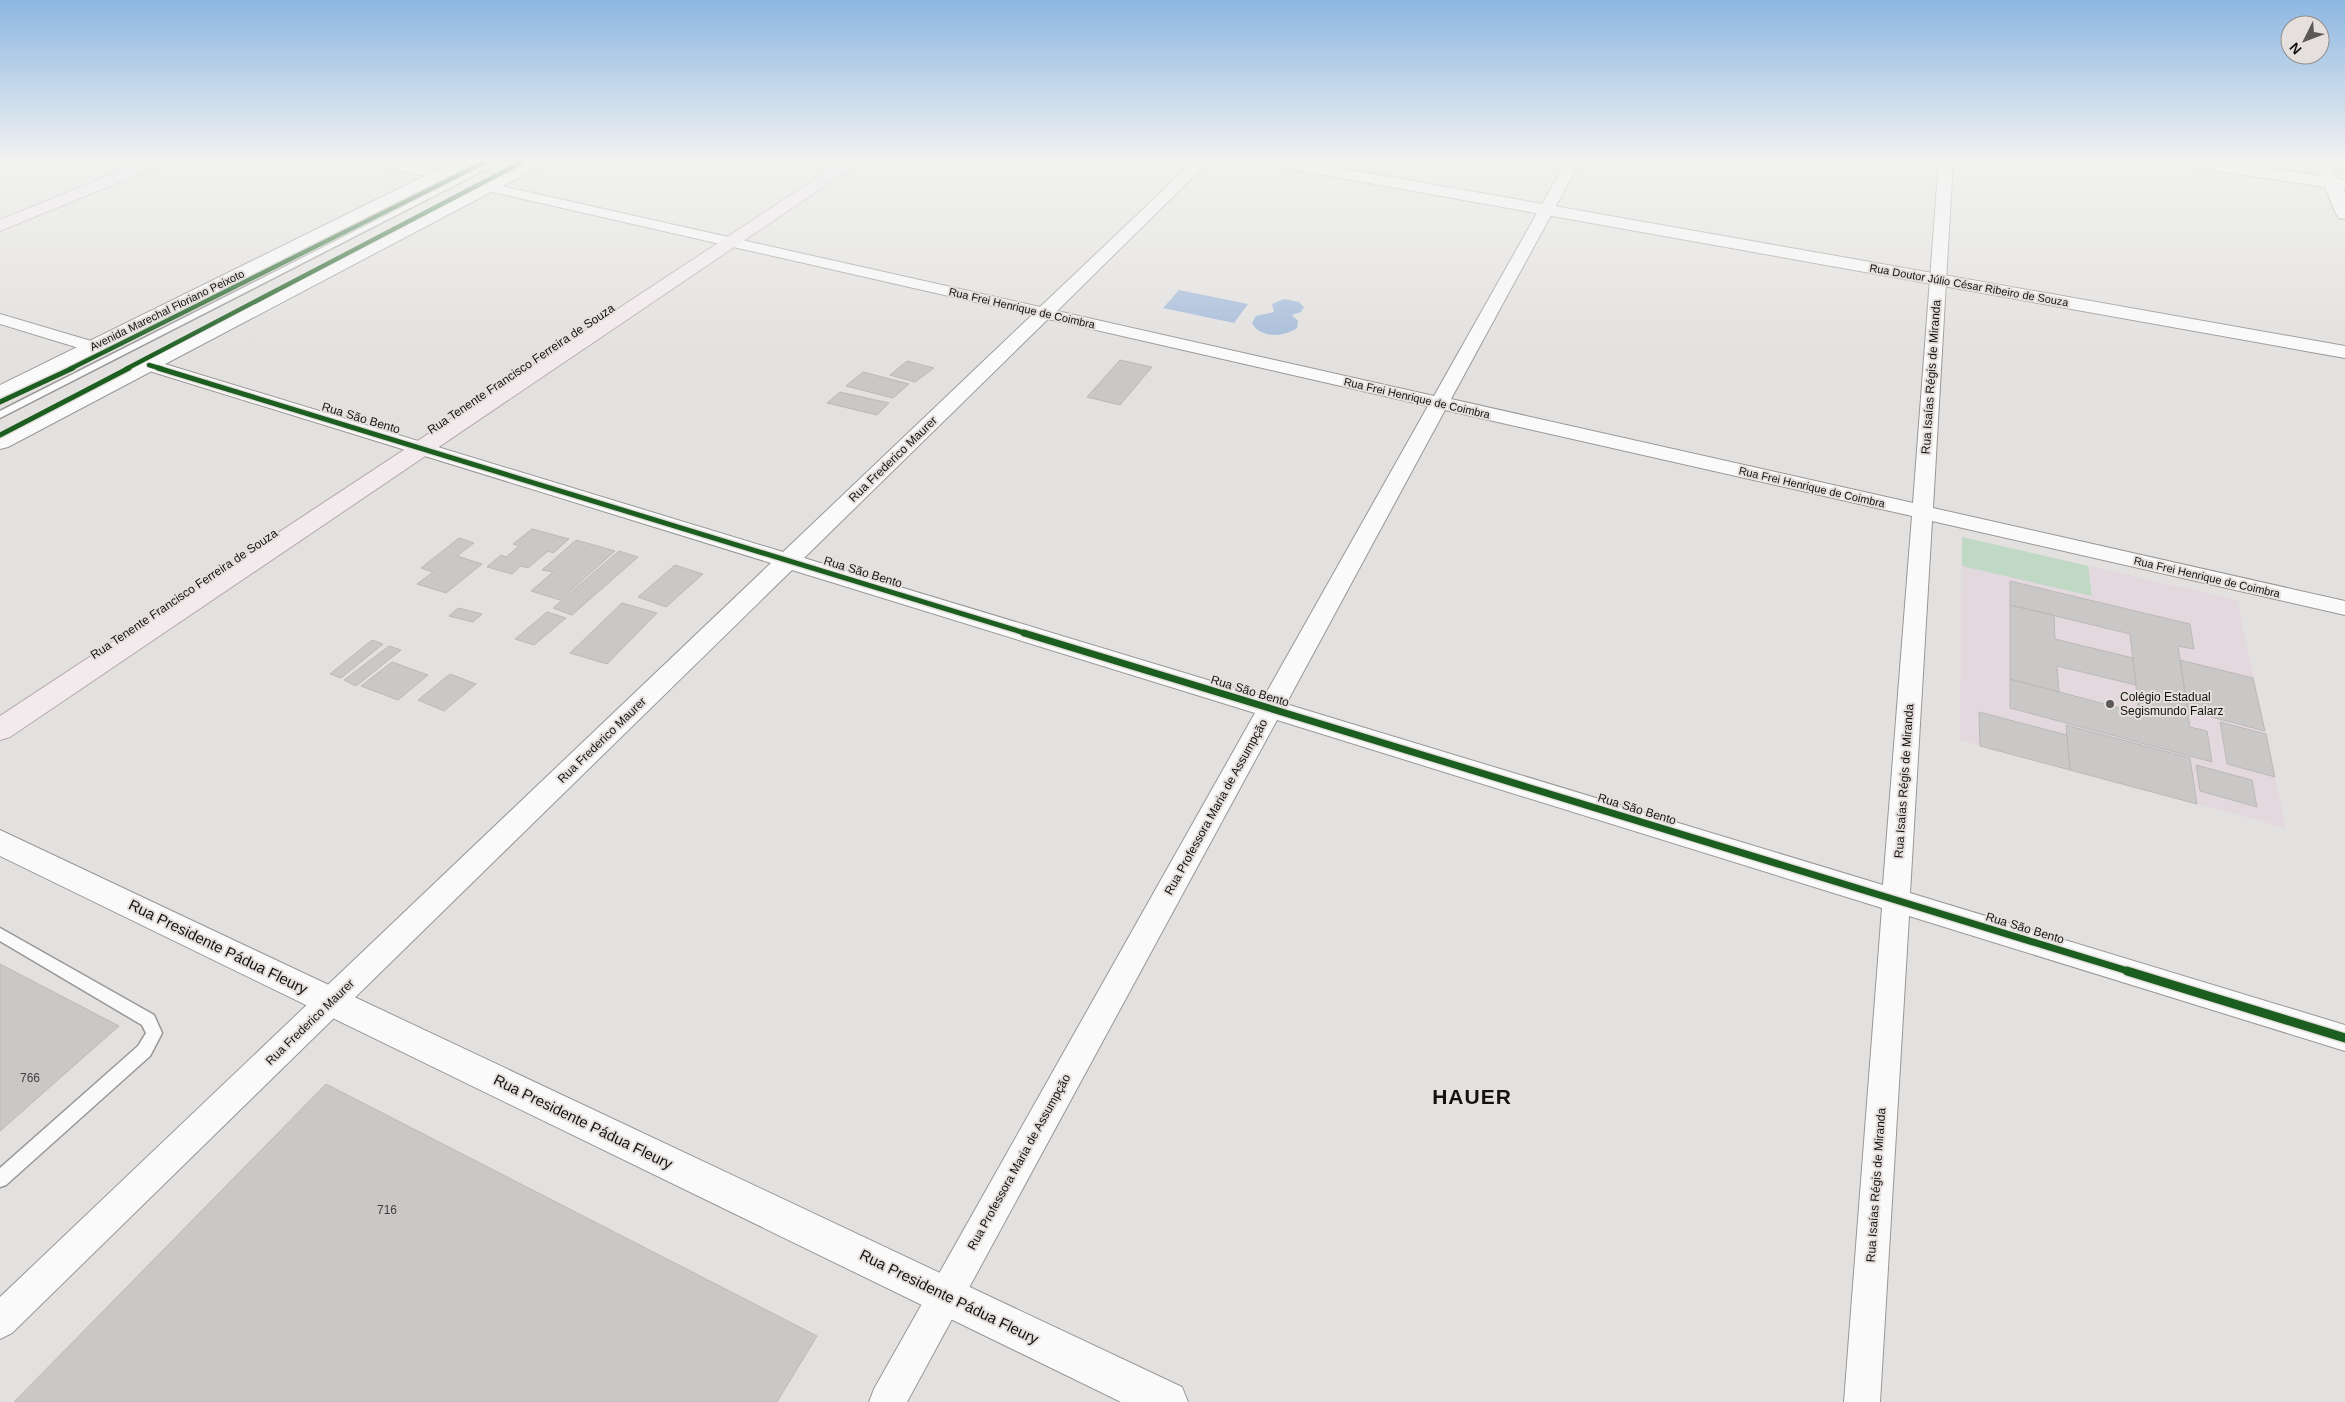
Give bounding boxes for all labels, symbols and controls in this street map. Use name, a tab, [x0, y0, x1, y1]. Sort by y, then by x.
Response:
north arrow	[2280, 15, 2330, 65]
text: N	[2286, 40, 2305, 58]
street label: Rua Doutor Júlio César Ribeiro de Souza	[1869, 262, 2070, 309]
street label: Avenida Marechal Floriano Peixoto	[88, 267, 246, 353]
street label: Rua Frei Henrique de Coimbra	[948, 285, 1097, 331]
street label: Rua Isaías Régis de Miranda	[1919, 299, 1943, 455]
street label: Rua Tenente Francisco Ferreira de Souza	[425, 301, 617, 437]
street label: Rua Frei Henrique de Coimbra	[1343, 375, 1492, 421]
street label: Rua São Bento	[320, 399, 402, 437]
street label: Rua Frederico Maurer	[846, 413, 940, 505]
street label: Rua Frei Henrique de Coimbra	[1738, 464, 1887, 510]
street label: Rua Tenente Francisco Ferreira de Souza	[88, 526, 280, 662]
street label: Rua São Bento	[822, 553, 904, 591]
street label: Rua Frei Henrique de Coimbra	[2133, 554, 2282, 600]
street label: Rua São Bento	[1209, 672, 1291, 710]
place label: Colégio Estadual Segismundo Falarz	[2120, 690, 2223, 718]
street label: Rua Frederico Maurer	[555, 694, 649, 786]
marker: Colégio Estadual Segismundo Falarz	[2104, 698, 2116, 710]
street label: Rua Isaías Régis de Miranda	[1892, 703, 1916, 859]
street label: Rua Professora Maria de Assumpção	[1162, 716, 1270, 897]
street label: Rua São Bento	[1596, 790, 1678, 828]
street label: Rua Presidente Pádua Fleury	[126, 896, 311, 998]
street label: Rua São Bento	[1984, 909, 2066, 947]
street label: Rua Frederico Maurer	[263, 976, 357, 1068]
house number: 766	[20, 1071, 40, 1085]
street label: Rua Presidente Pádua Fleury	[491, 1071, 676, 1173]
street label: Rua Professora Maria de Assumpção	[965, 1071, 1073, 1252]
district label: HAUER	[1432, 1085, 1512, 1108]
street label: Rua Isaías Régis de Miranda	[1864, 1107, 1888, 1263]
house number: 716	[377, 1203, 397, 1217]
street label: Rua Presidente Pádua Fleury	[857, 1246, 1042, 1348]

